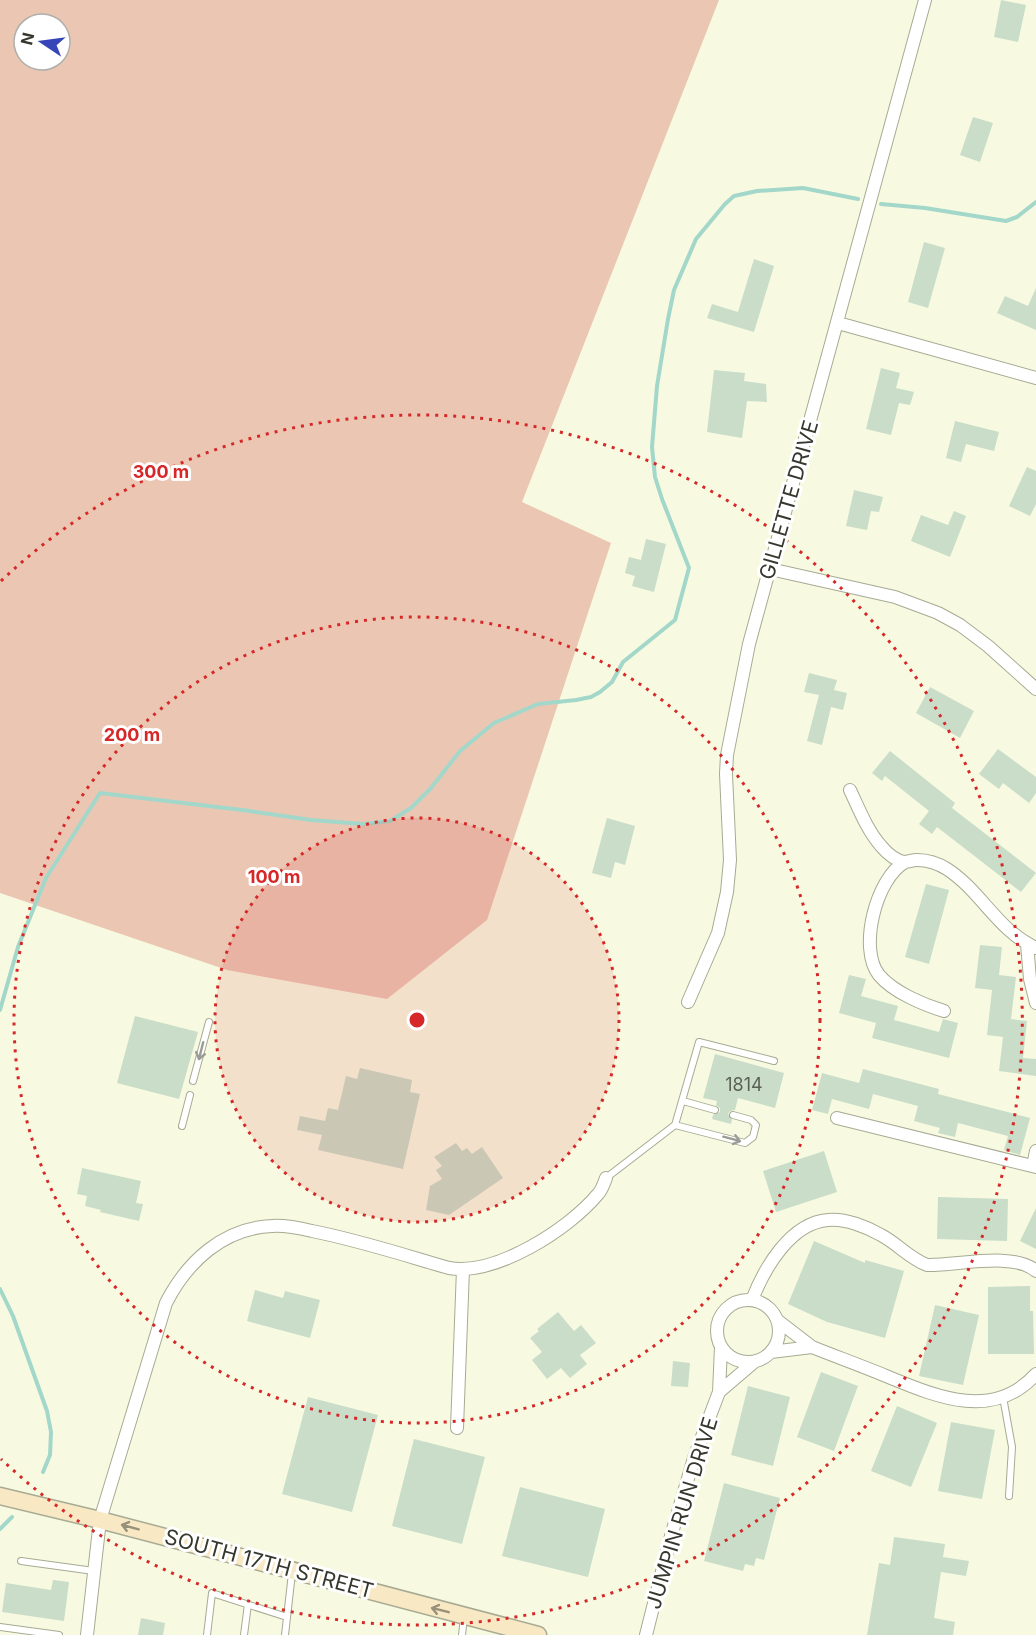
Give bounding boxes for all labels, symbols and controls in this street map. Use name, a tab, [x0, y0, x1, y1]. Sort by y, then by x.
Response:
north arrow	[12, 12, 72, 72]
text: N	[16, 30, 39, 47]
street label: GILLETTE DRIVE	[754, 417, 823, 582]
text: 300 m	[133, 461, 189, 482]
text: 200 m	[104, 724, 160, 745]
text: 100 m	[248, 866, 300, 887]
centre of rings	[407, 1010, 427, 1030]
one-way arrow	[195, 1041, 206, 1060]
house number: 1814	[725, 1074, 763, 1095]
one-way arrow	[722, 1134, 741, 1146]
street label: JUMPIN RUN DRIVE	[640, 1414, 723, 1612]
one-way arrow	[121, 1521, 140, 1533]
street label: SOUTH 17TH STREET	[162, 1524, 376, 1603]
one-way arrow	[431, 1604, 450, 1616]

